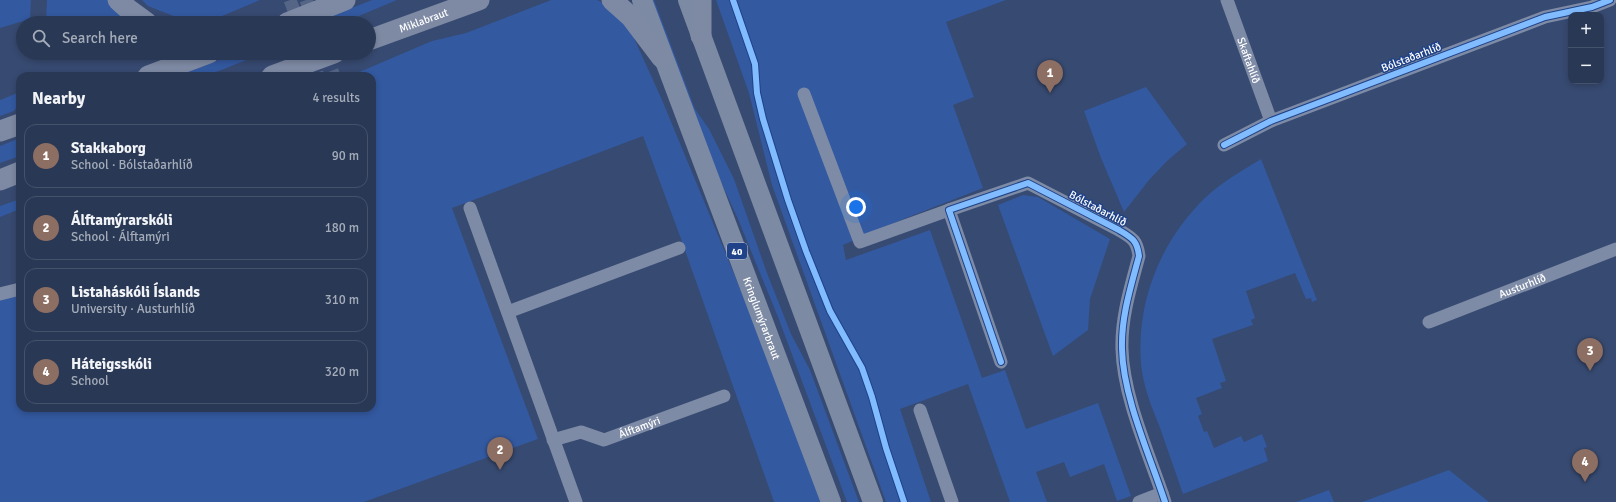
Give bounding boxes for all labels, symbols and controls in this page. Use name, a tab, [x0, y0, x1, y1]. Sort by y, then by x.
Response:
street label: Miklabraut	[397, 6, 450, 36]
map controls	[1568, 12, 1604, 84]
button: +	[1568, 12, 1604, 48]
search box	[16, 16, 376, 60]
icon: search	[30, 27, 52, 49]
text: Search here	[62, 29, 138, 47]
street label: Skaftahlíð	[1234, 36, 1263, 85]
street label: Bólstaðarhlíð	[1379, 40, 1443, 75]
button: −	[1568, 48, 1604, 84]
pin: 1	[1037, 60, 1063, 93]
text: Nearby	[32, 88, 85, 109]
text: 4 results	[312, 90, 360, 106]
text: Stakkaborg	[71, 139, 146, 157]
text: 1	[42, 148, 50, 164]
text: 90 m	[332, 148, 359, 164]
text: School · Bólstaðarhlíð	[71, 157, 193, 173]
street label: Bólstaðarhlíð	[1067, 188, 1129, 229]
your location	[846, 197, 866, 217]
text: Álftamýrarskóli	[71, 211, 173, 229]
text: 2	[42, 220, 50, 236]
text: 180 m	[325, 220, 359, 236]
text: School · Álftamýri	[71, 229, 170, 245]
road number: 40	[727, 243, 747, 259]
street label: Austurhlíð	[1497, 271, 1548, 301]
street label: Kringlumýrarbraut	[740, 275, 783, 362]
text: Listaháskóli Íslands	[71, 283, 200, 301]
text: 3	[42, 292, 50, 308]
text: 310 m	[325, 292, 359, 308]
text: University · Austurhlíð	[71, 301, 195, 317]
pin: 3	[1577, 338, 1603, 371]
text: Háteigsskóli	[71, 355, 152, 373]
text: 4	[42, 364, 50, 380]
text: 320 m	[325, 364, 359, 380]
text: School	[71, 373, 109, 389]
street label: Álftamýri	[616, 414, 662, 441]
pin: 2	[487, 437, 513, 470]
pin: 4	[1572, 449, 1598, 482]

